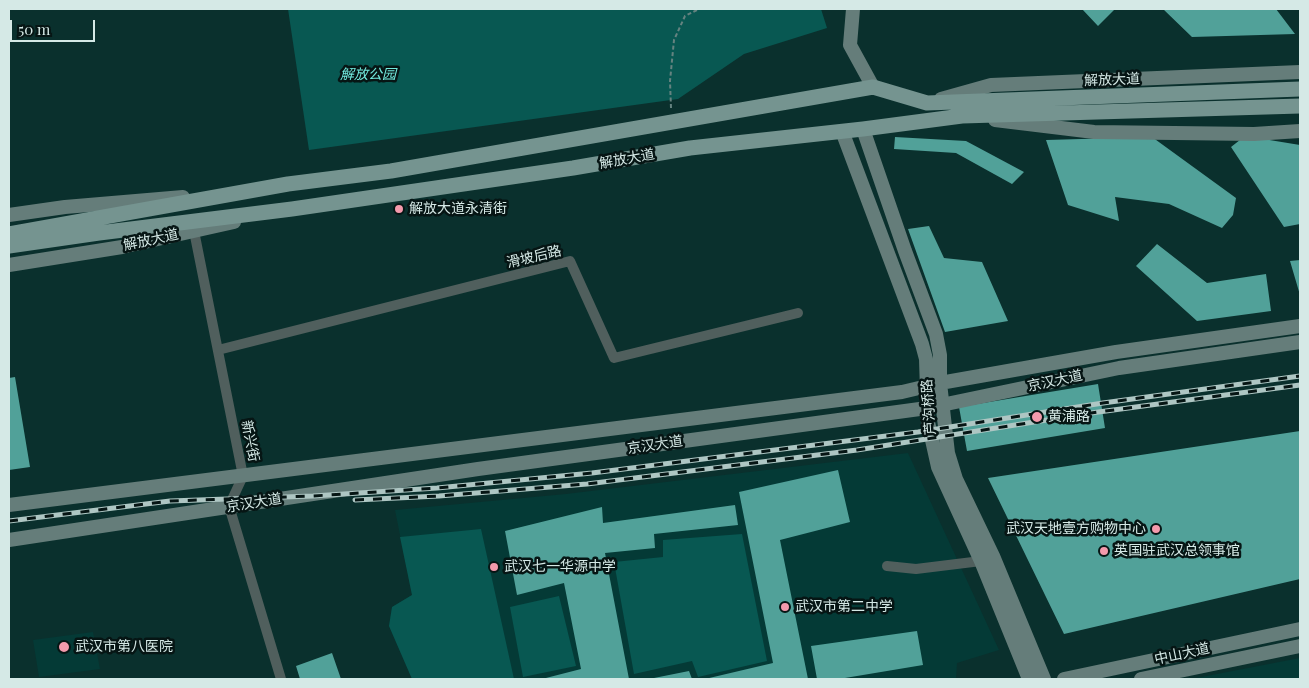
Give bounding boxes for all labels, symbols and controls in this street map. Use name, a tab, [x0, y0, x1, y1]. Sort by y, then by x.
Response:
scale bar	[12, 10, 98, 42]
text: 50 m	[18, 19, 50, 39]
park label: 解放公园	[340, 67, 396, 83]
street label: 解放大道	[1084, 71, 1140, 89]
street label: 解放大道	[598, 146, 656, 172]
place label: 解放大道永清街	[409, 201, 507, 217]
marker: 解放大道永清街	[393, 203, 405, 215]
street label: 解放大道	[122, 226, 180, 254]
street label: 滑坡后路	[505, 243, 563, 271]
street label: 京汉大道	[1026, 367, 1084, 395]
street label: 芦沟桥路	[919, 378, 939, 436]
place label: 黄浦路	[1048, 409, 1090, 425]
marker: 黄浦路	[1030, 410, 1044, 424]
street label: 新兴街	[238, 419, 262, 463]
street label: 京汉大道	[626, 433, 684, 457]
street label: 京汉大道	[225, 490, 283, 516]
place label: 武汉天地壹方购物中心	[1006, 521, 1146, 537]
marker: 武汉天地壹方购物中心	[1150, 523, 1162, 535]
place label: 英国驻武汉总领事馆	[1114, 543, 1240, 559]
marker: 英国驻武汉总领事馆	[1098, 545, 1110, 557]
place label: 武汉七一华源中学	[504, 559, 616, 575]
marker: 武汉七一华源中学	[488, 561, 500, 573]
place label: 武汉市第二中学	[795, 599, 893, 615]
marker: 武汉市第二中学	[779, 601, 791, 613]
place label: 武汉市第八医院	[75, 639, 173, 655]
marker: 武汉市第八医院	[57, 640, 71, 654]
street label: 中山大道	[1153, 640, 1211, 668]

